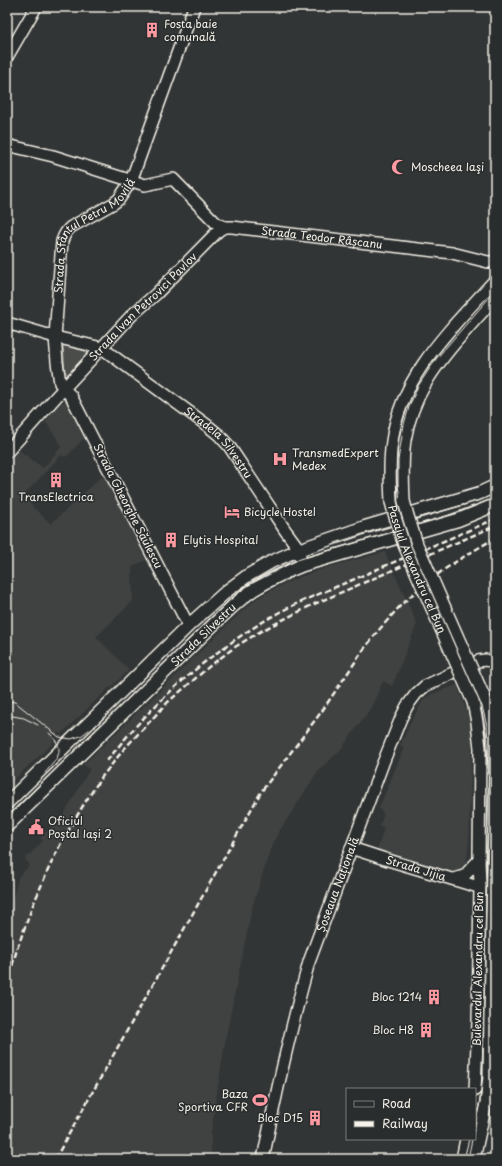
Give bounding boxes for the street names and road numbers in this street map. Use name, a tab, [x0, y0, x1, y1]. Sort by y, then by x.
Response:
street label: Strada Sfântul Petru Movilă	[49, 174, 139, 294]
street label: Strada Teodor Râșcanu	[260, 222, 383, 253]
street label: Strada Ivan Petrovici Pavlov	[85, 248, 201, 364]
street label: Stradela Silvestru	[181, 402, 257, 481]
street label: Strada Gheorghe Săulescu	[89, 440, 167, 571]
street label: Pasajul Alexandru cel Bun	[384, 503, 451, 636]
street label: Strada Silvestru	[166, 599, 239, 670]
street label: Șoseaua Națională	[312, 834, 363, 934]
street label: Strada Jijia	[384, 851, 449, 885]
street label: Bulevardul Alexandru cel Bun	[468, 891, 487, 1047]

